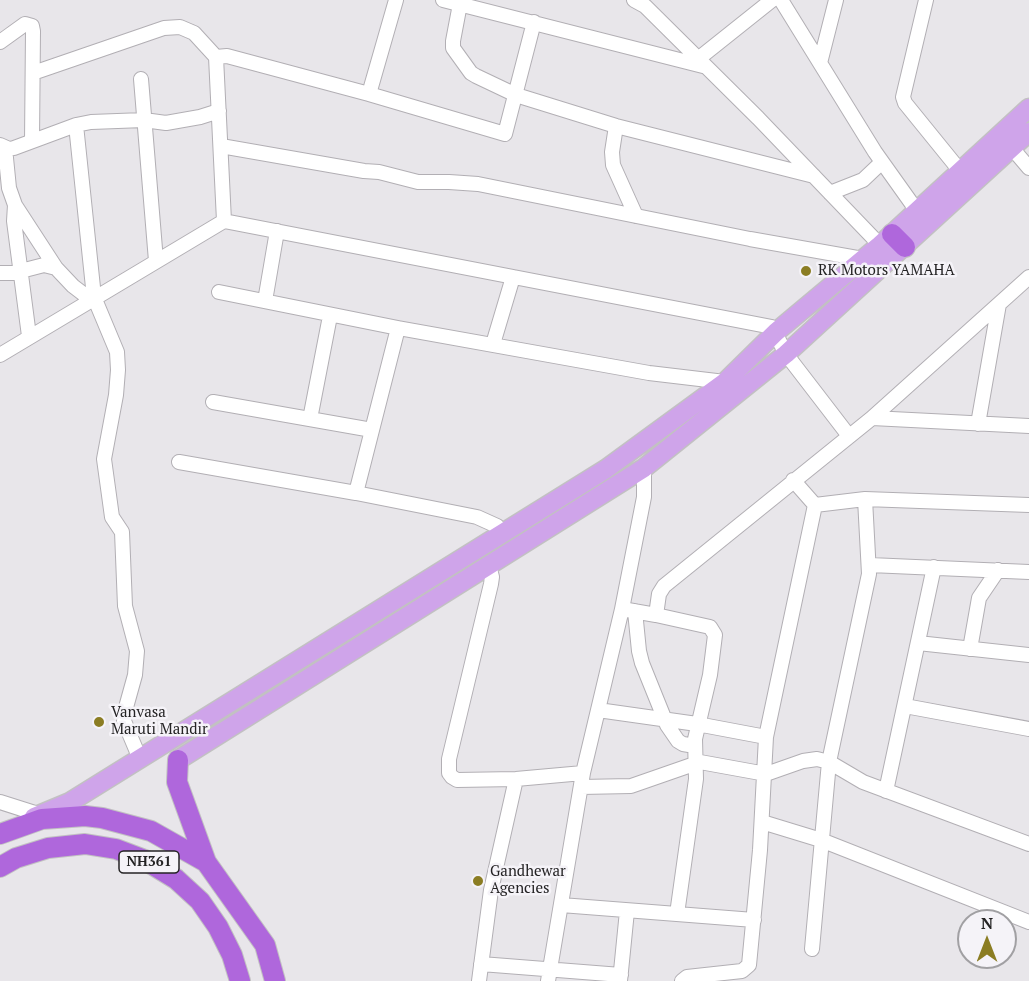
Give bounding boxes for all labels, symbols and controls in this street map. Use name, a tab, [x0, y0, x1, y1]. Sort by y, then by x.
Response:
place label: RK Motors YAMAHA	[818, 262, 955, 280]
marker: RK Motors YAMAHA	[799, 264, 813, 278]
place label: Vanvasa Maruti Mandir	[111, 704, 208, 739]
marker: Vanvasa Maruti Mandir	[92, 715, 106, 729]
road number: NH361	[119, 851, 179, 873]
place label: Gandhewar Agencies	[490, 863, 566, 898]
marker: Gandhewar Agencies	[471, 874, 485, 888]
north arrow	[957, 909, 1017, 969]
text: N	[981, 912, 993, 934]

